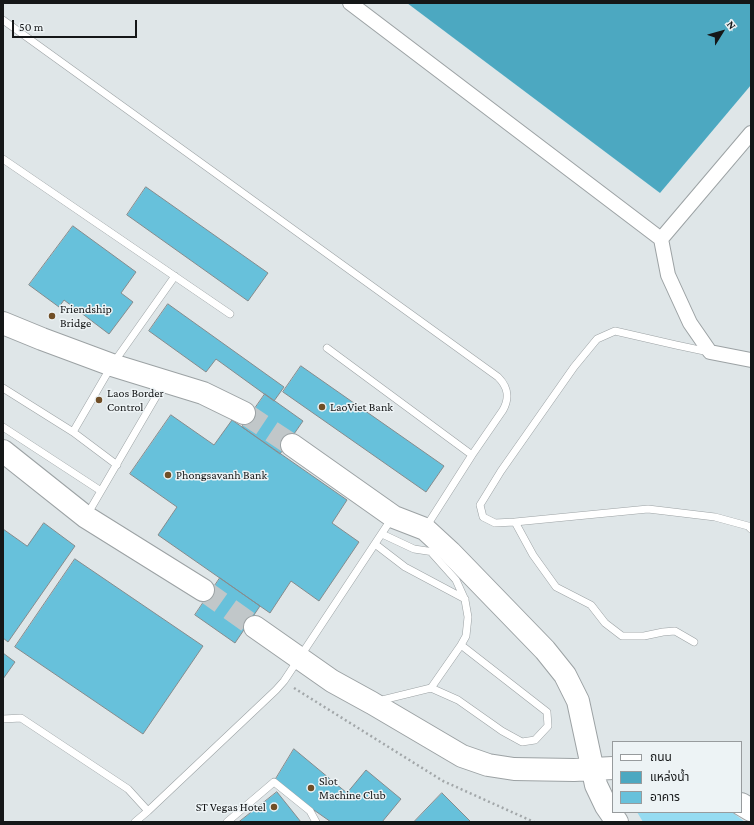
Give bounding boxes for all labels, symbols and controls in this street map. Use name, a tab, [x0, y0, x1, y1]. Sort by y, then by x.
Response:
scale bar	[14, 12, 139, 38]
north arrow	[702, 12, 742, 52]
text: N	[725, 18, 739, 31]
text: 50 m	[19, 20, 43, 34]
place label: Friendship Bridge	[60, 302, 112, 330]
marker: Friendship Bridge	[47, 311, 57, 321]
place label: Laos Border Control	[107, 386, 164, 414]
marker: Laos Border Control	[94, 395, 104, 405]
place label: LaoViet Bank	[330, 400, 393, 414]
marker: LaoViet Bank	[317, 402, 327, 412]
place label: Phongsavanh Bank	[176, 468, 267, 482]
marker: Phongsavanh Bank	[163, 470, 173, 480]
legend	[612, 741, 742, 813]
text: ถนน	[650, 750, 672, 764]
text: แหล่งน้ำ	[650, 770, 689, 784]
place label: Slot Machine Club	[319, 774, 386, 802]
marker: Slot Machine Club	[306, 783, 316, 793]
text: อาคาร	[650, 790, 680, 804]
place label: ST Vegas Hotel	[196, 800, 266, 814]
marker: ST Vegas Hotel	[269, 802, 279, 812]

